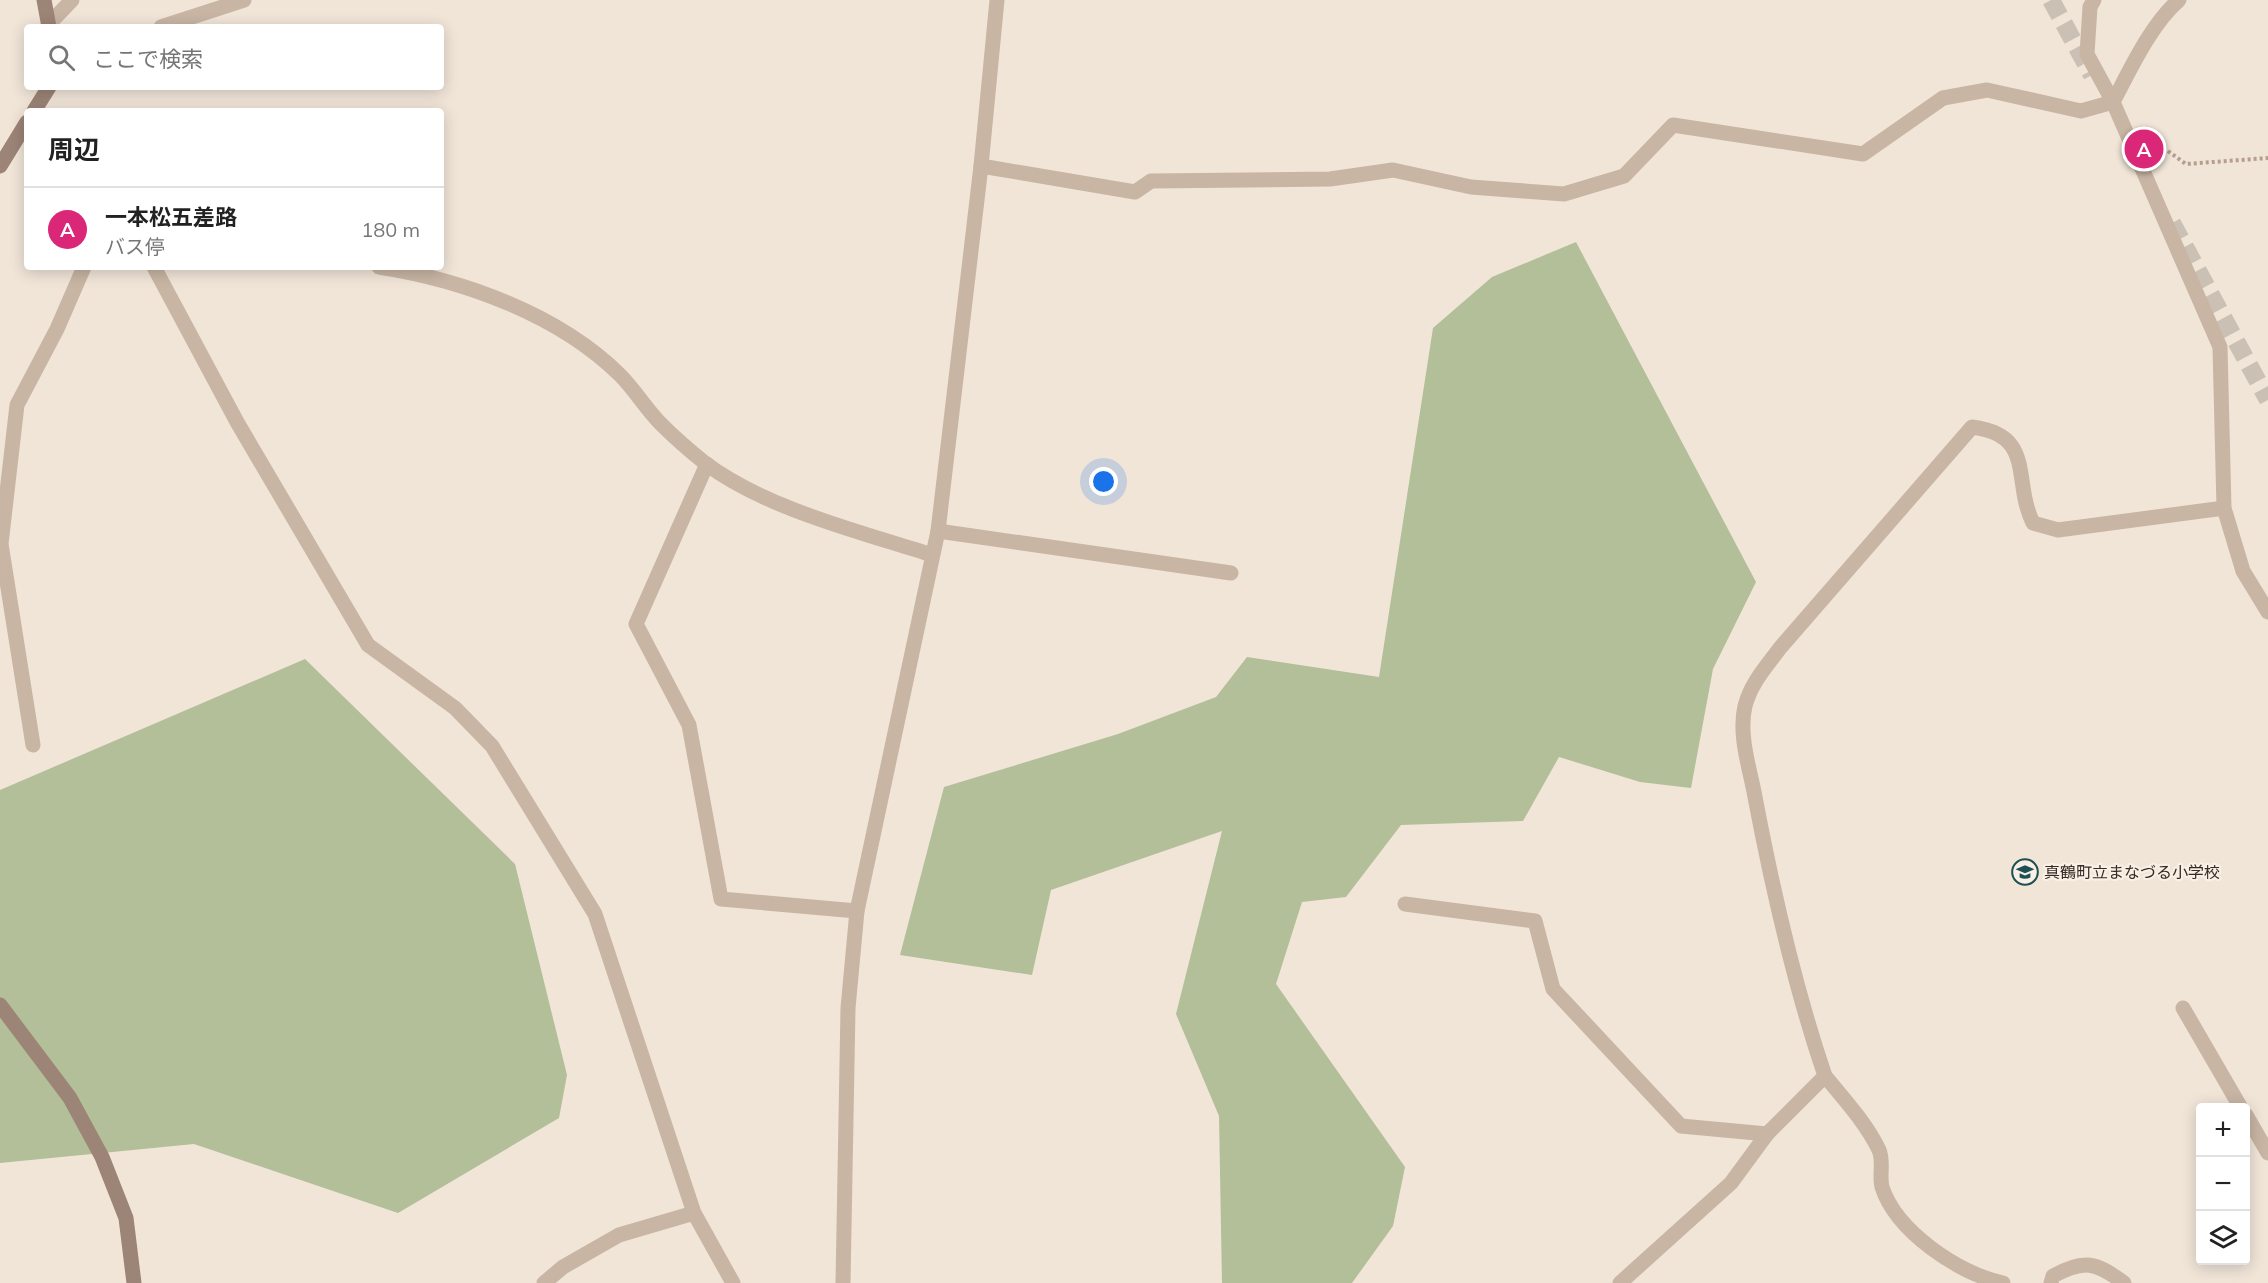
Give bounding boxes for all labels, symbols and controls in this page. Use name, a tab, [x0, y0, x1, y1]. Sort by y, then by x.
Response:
search box	[24, 24, 444, 90]
icon: search	[45, 41, 78, 74]
text: ここで検索	[93, 45, 203, 73]
pin: A	[2124, 126, 2164, 172]
text: 周辺	[48, 133, 100, 166]
text: 一本松五差路	[105, 203, 237, 231]
text: A	[60, 217, 75, 242]
text: 180 m	[361, 217, 420, 242]
text: バス停	[105, 234, 165, 259]
your location	[1089, 467, 1118, 496]
school or university icon: 真鶴町立まなづる小学校	[2010, 857, 2040, 887]
place label: 真鶴町立まなづる小学校	[2044, 862, 2220, 882]
map controls	[2196, 1103, 2250, 1265]
button: +	[2196, 1103, 2250, 1157]
button: −	[2196, 1157, 2250, 1211]
button: layers	[2196, 1211, 2250, 1265]

